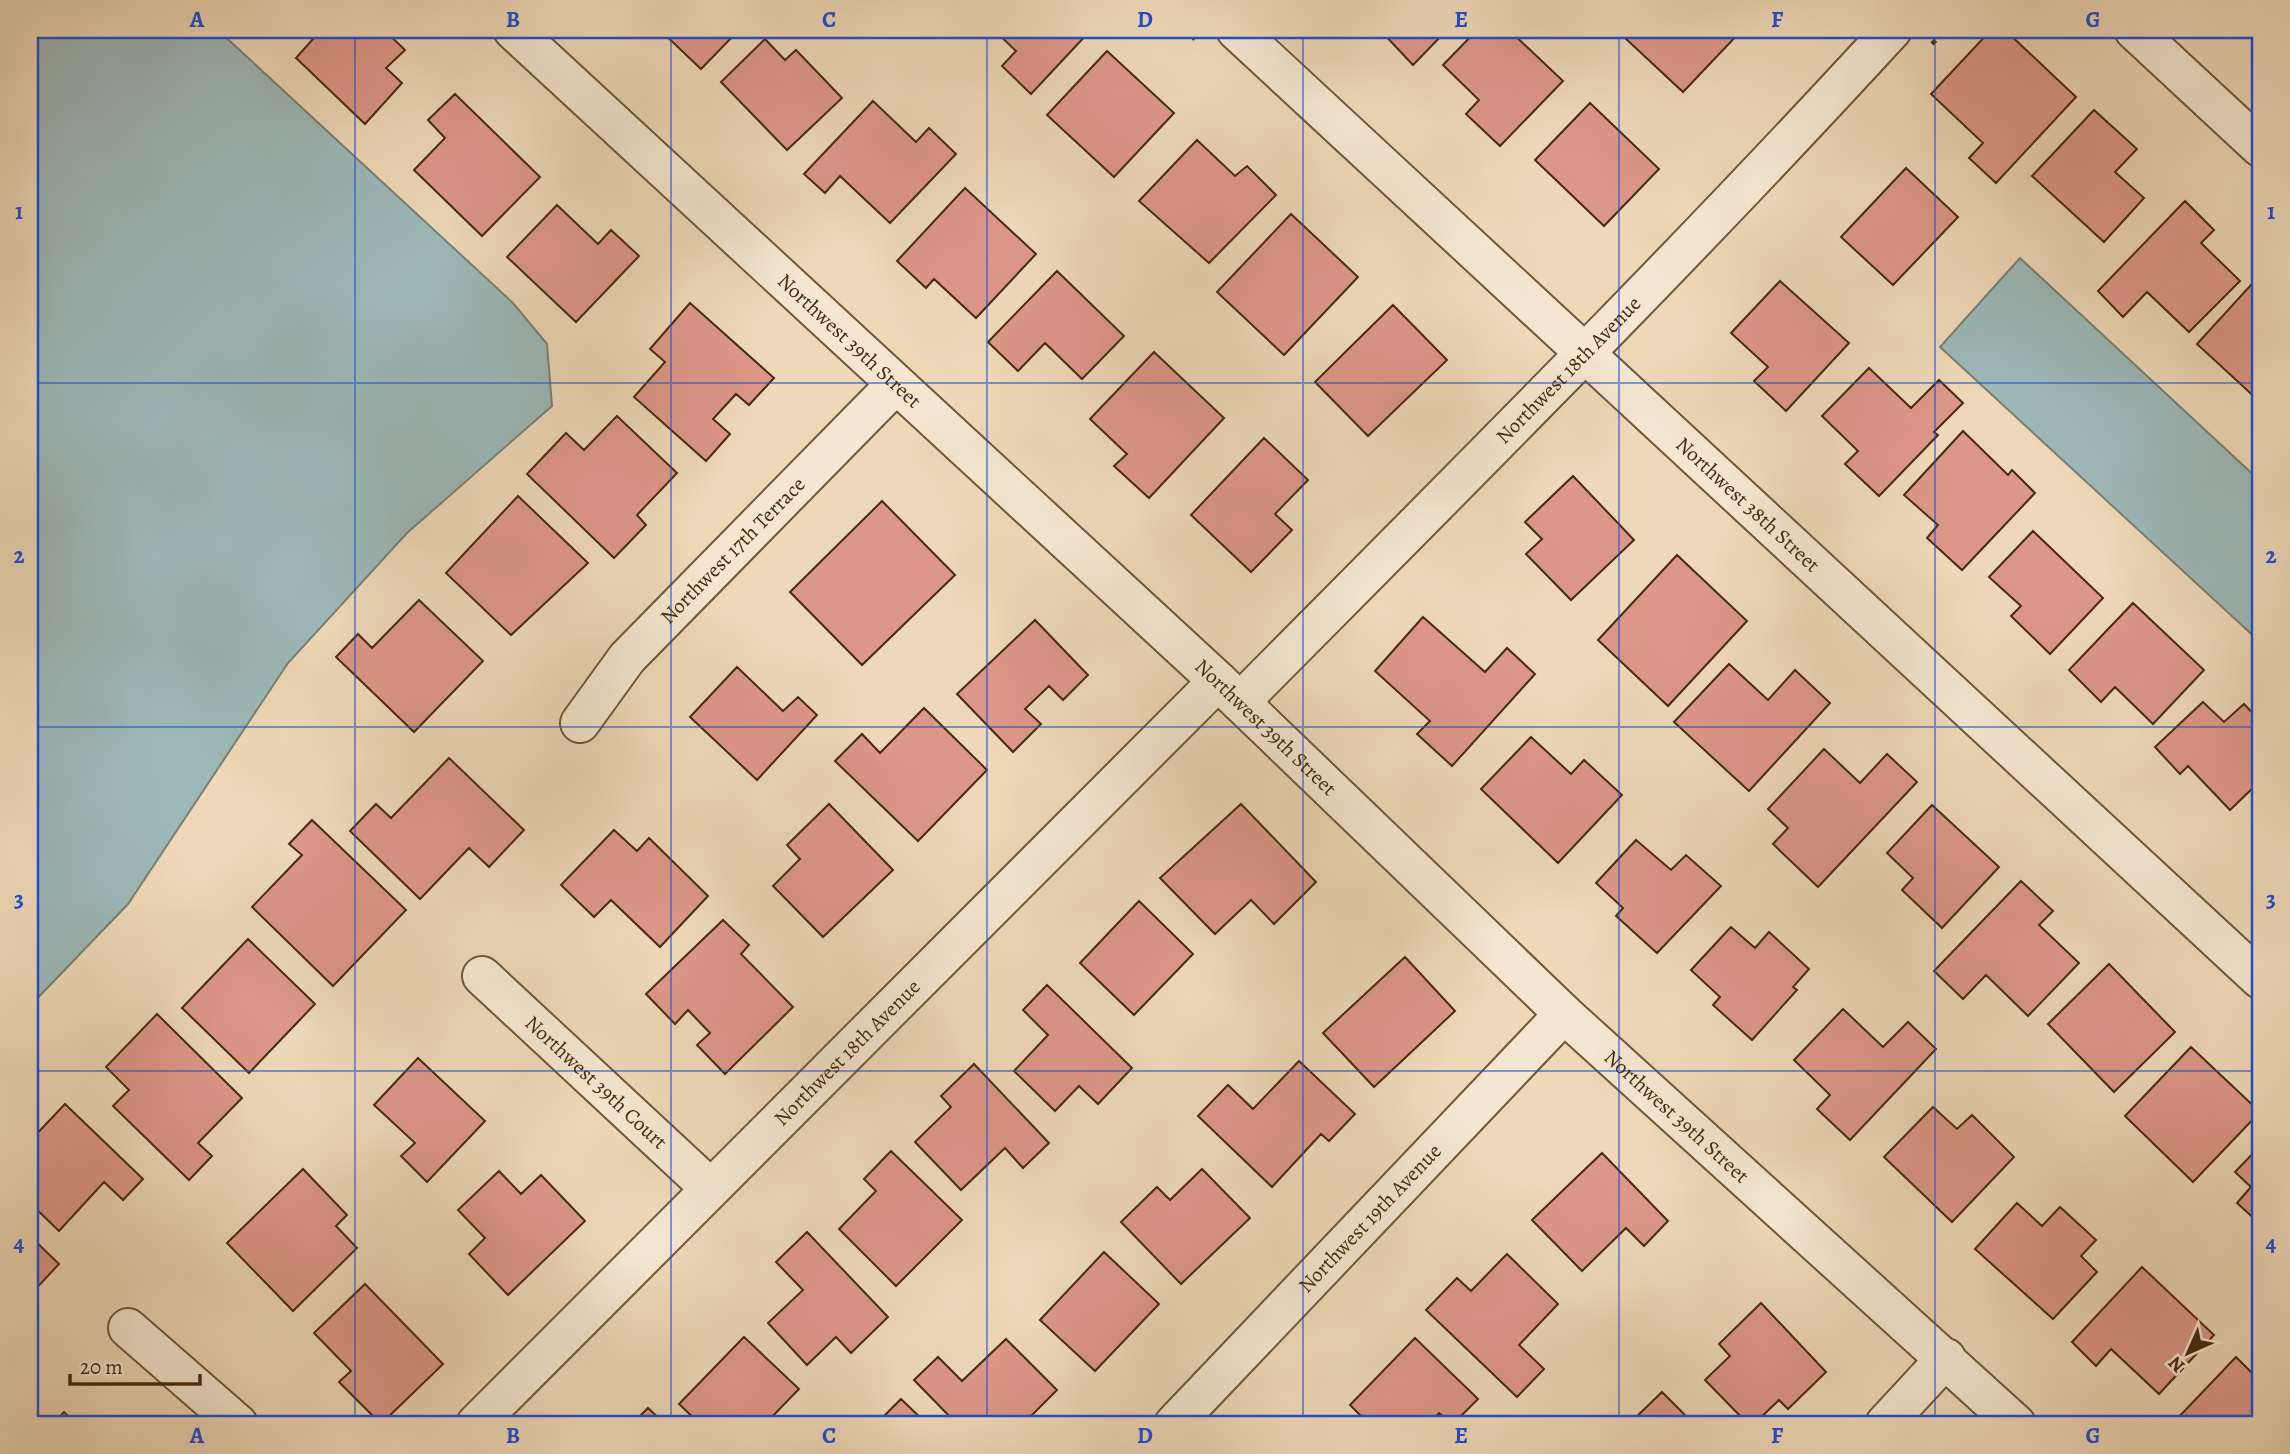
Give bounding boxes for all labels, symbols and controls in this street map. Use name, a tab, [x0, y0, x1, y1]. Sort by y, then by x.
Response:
text: A	[189, 4, 205, 35]
text: B	[506, 4, 520, 35]
text: C	[822, 4, 836, 35]
text: D	[1137, 4, 1153, 35]
text: E	[1454, 4, 1468, 35]
text: F	[1771, 4, 1784, 35]
text: G	[2085, 4, 2101, 35]
text: 1	[15, 196, 23, 227]
text: 1	[2267, 196, 2275, 227]
street label: Northwest 39th Street	[771, 267, 928, 414]
street label: Northwest 18th Avenue	[1490, 290, 1647, 450]
street label: Northwest 38th Street	[1670, 430, 1826, 578]
street label: Northwest 17th Terrace	[654, 471, 811, 630]
text: 2	[13, 540, 25, 571]
text: 2	[2265, 540, 2277, 571]
street label: Northwest 39th Street	[1189, 652, 1343, 802]
text: 3	[14, 884, 24, 915]
text: 3	[2266, 884, 2276, 915]
street label: Northwest 18th Avenue	[768, 973, 926, 1132]
street label: Northwest 39th Court	[519, 1009, 673, 1155]
street label: Northwest 39th Street	[1598, 1043, 1755, 1189]
street label: Northwest 19th Avenue	[1292, 1138, 1447, 1299]
text: 4	[14, 1228, 25, 1259]
text: 4	[2266, 1228, 2277, 1259]
north arrow	[2154, 1318, 2224, 1388]
scale bar	[70, 1342, 200, 1386]
text: N	[2162, 1350, 2191, 1378]
text: 20 m	[80, 1353, 123, 1381]
text: A	[189, 1420, 205, 1451]
text: B	[506, 1420, 520, 1451]
text: C	[822, 1420, 836, 1451]
text: D	[1137, 1420, 1153, 1451]
text: E	[1454, 1420, 1468, 1451]
text: F	[1771, 1420, 1784, 1451]
text: G	[2085, 1420, 2101, 1451]

